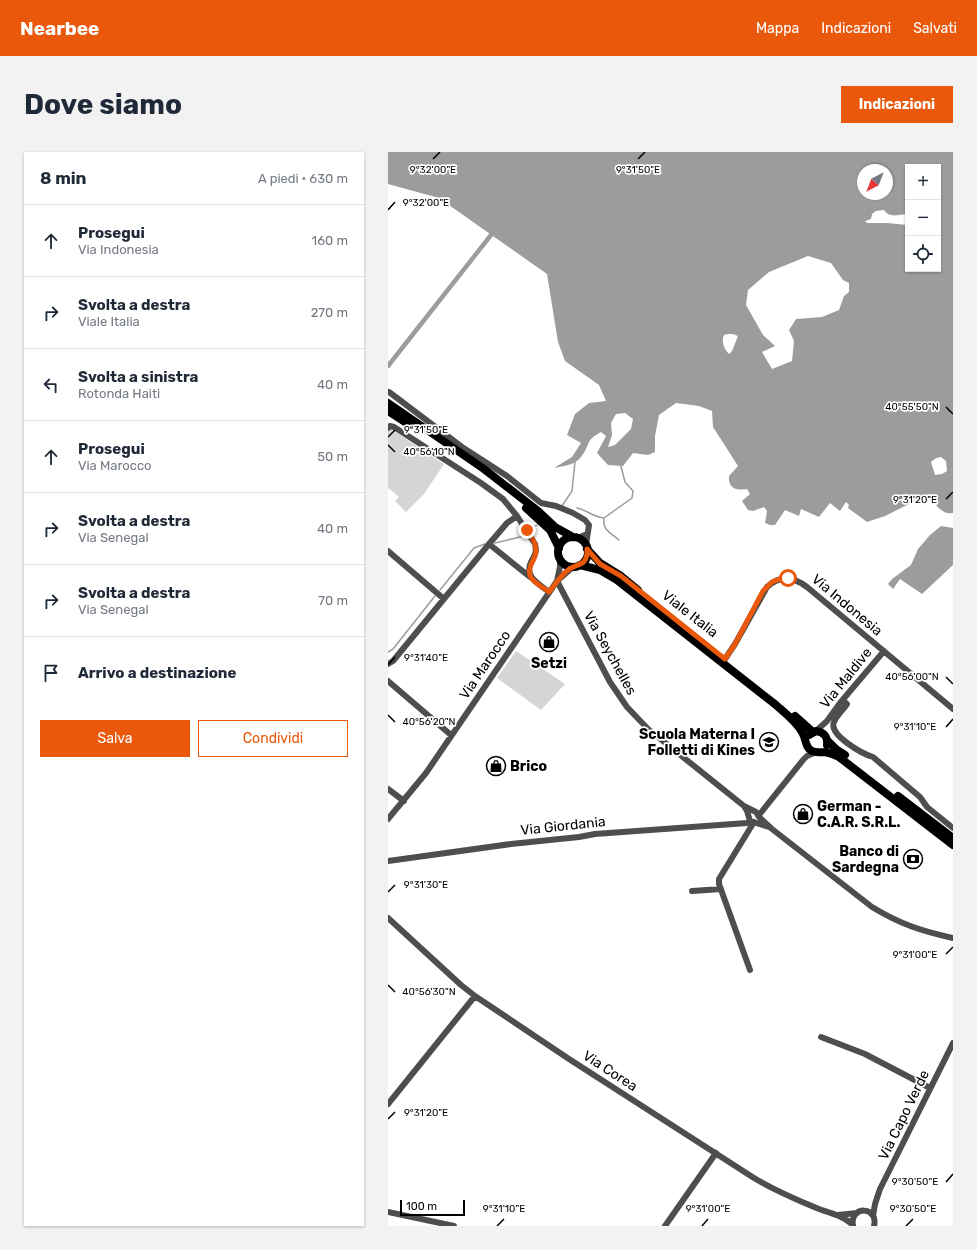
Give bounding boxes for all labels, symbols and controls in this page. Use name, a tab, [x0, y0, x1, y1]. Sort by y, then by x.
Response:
text: Nearbee	[20, 17, 99, 40]
text: Mappa	[756, 20, 799, 37]
text: Indicazioni	[821, 20, 891, 37]
text: Salvati	[913, 20, 957, 37]
button: Indicazioni	[841, 86, 953, 123]
text: Dove siamo	[24, 88, 182, 121]
text: 9°32'00"E	[410, 164, 456, 176]
text: 9°31'50"E	[616, 164, 660, 176]
north arrow	[857, 164, 893, 200]
map controls	[905, 164, 941, 272]
button: +	[905, 164, 941, 200]
text: 8 min	[40, 168, 87, 188]
text: A piedi · 630 m	[258, 171, 348, 186]
text: 9°32'00"E	[403, 197, 449, 209]
button: −	[905, 200, 941, 236]
text: Prosegui	[78, 224, 145, 242]
icon: ahead	[40, 230, 62, 252]
text: 160 m	[312, 233, 348, 248]
button: locate	[905, 236, 941, 272]
text: Via Indonesia	[78, 242, 159, 257]
text: Svolta a destra	[78, 296, 190, 314]
icon: right	[40, 302, 62, 324]
text: 270 m	[311, 305, 348, 320]
text: Viale Italia	[78, 314, 140, 329]
text: Svolta a sinistra	[78, 368, 198, 386]
icon: left	[40, 374, 62, 396]
text: 40 m	[317, 377, 348, 392]
text: Rotonda Haiti	[78, 386, 160, 401]
text: 40°55'50"N	[885, 401, 939, 413]
text: 9°31'50"E	[404, 424, 448, 436]
text: Prosegui	[78, 440, 145, 458]
icon: ahead	[40, 446, 62, 468]
text: 40°56'10"N	[403, 446, 455, 458]
text: 50 m	[317, 449, 348, 464]
text: Via Marocco	[78, 458, 152, 473]
text: 9°31'20"E	[893, 494, 937, 506]
text: Svolta a destra	[78, 512, 190, 530]
icon: right	[40, 518, 62, 540]
text: 40 m	[317, 521, 348, 536]
route end	[518, 521, 536, 539]
text: Via Senegal	[78, 530, 149, 545]
route start	[779, 569, 797, 587]
street label: Via Indonesia	[808, 571, 886, 639]
text: Svolta a destra	[78, 584, 190, 602]
street label: Viale Italia	[659, 587, 721, 641]
icon: right	[40, 590, 62, 612]
text: 70 m	[318, 593, 348, 608]
text: Via Senegal	[78, 602, 149, 617]
street label: Via Seychelles	[580, 608, 640, 698]
street label: Via Marocco	[456, 627, 514, 703]
shop icon: Setzi	[538, 631, 560, 653]
street label: Via Maldive	[816, 644, 876, 712]
text: 9°31'40"E	[404, 652, 448, 664]
place label: Setzi	[531, 655, 567, 672]
icon: arrive	[40, 662, 62, 684]
text: Arrivo a destinazione	[78, 664, 236, 682]
text: 40°56'00"N	[885, 671, 939, 683]
text: 40°56'20"N	[402, 716, 456, 728]
button: Salva	[40, 720, 190, 757]
button: Condividi	[198, 720, 348, 757]
text: 9°31'10"E	[894, 721, 936, 733]
place label: Scuola Materna I Folletti di Kines	[639, 726, 755, 759]
school or university icon: Scuola Materna I Folletti di Kines	[758, 731, 780, 753]
shop icon: Brico	[485, 755, 507, 777]
place label: Brico	[510, 758, 547, 775]
place label: German - C.A.R. S.R.L.	[817, 798, 900, 831]
shop icon: German - C.A.R. S.R.L.	[792, 803, 814, 825]
street label: Via Giordania	[520, 813, 606, 839]
place label: Banco di Sardegna	[832, 843, 899, 876]
bank icon: Banco di Sardegna	[902, 848, 924, 870]
text: 9°31'30"E	[404, 879, 448, 891]
text: 9°31'00"E	[893, 949, 937, 961]
text: 40°56'30"N	[402, 986, 456, 998]
street label: Via Corea	[579, 1047, 641, 1095]
street label: Via Capo Verde	[875, 1067, 933, 1163]
text: 9°31'20"E	[404, 1107, 448, 1119]
text: 9°30'50"E	[892, 1176, 938, 1188]
scale bar	[400, 1198, 465, 1217]
text: 100 m	[406, 1200, 437, 1213]
text: 9°31'10"E	[483, 1203, 525, 1215]
text: 9°31'00"E	[686, 1203, 730, 1215]
text: 9°30'50"E	[890, 1203, 936, 1215]

